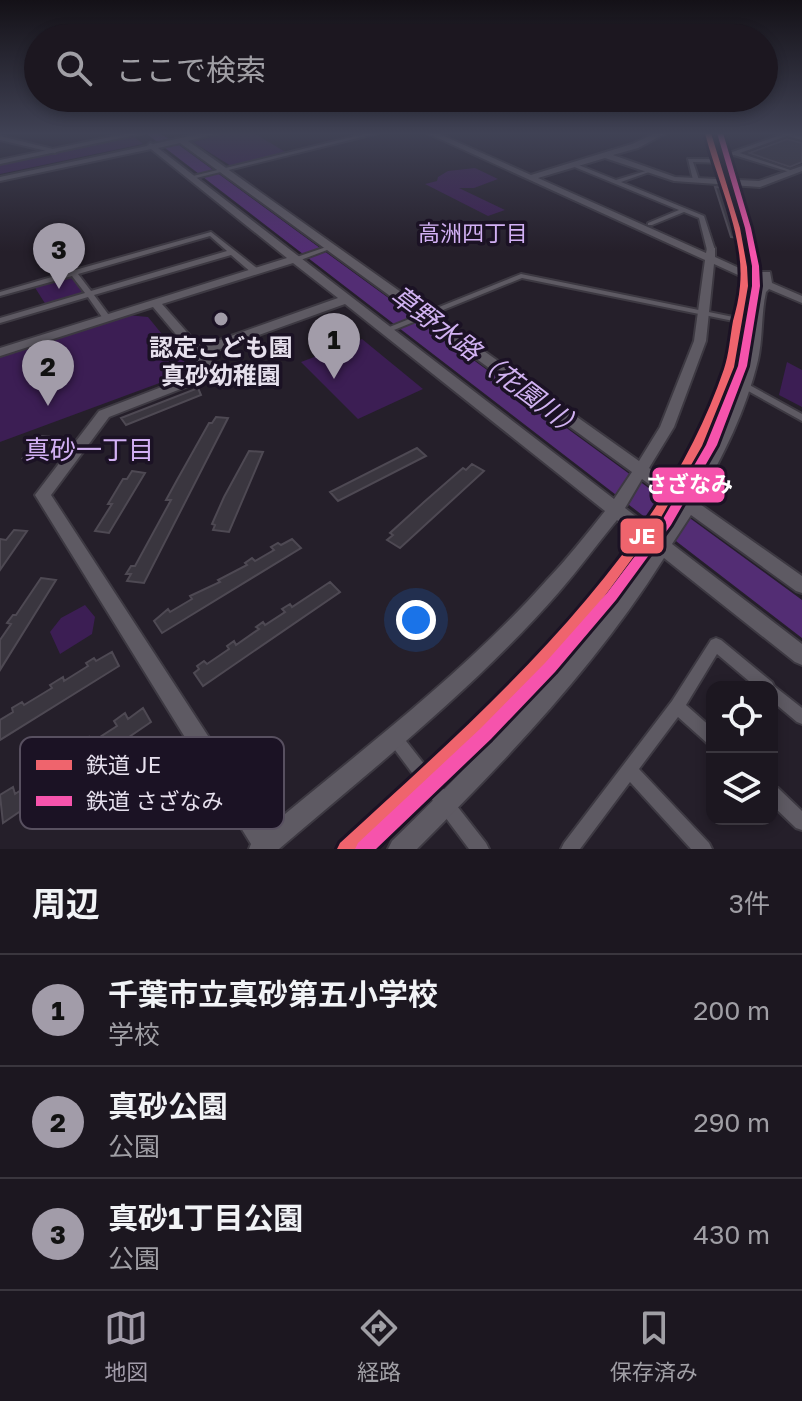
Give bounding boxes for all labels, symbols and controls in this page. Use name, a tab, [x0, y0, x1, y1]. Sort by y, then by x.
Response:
search box	[24, 24, 778, 112]
icon: search	[52, 46, 96, 90]
text: ここで検索	[116, 52, 266, 88]
district label: 高洲四丁目	[418, 219, 528, 246]
pin: 3	[33, 223, 85, 289]
water label: 草野水路（花園川）	[385, 279, 591, 445]
marker: 認定こども園 真砂幼稚園	[212, 310, 230, 328]
pin: 1	[308, 313, 360, 379]
place label: 認定こども園 真砂幼稚園	[149, 332, 293, 389]
pin: 2	[22, 340, 74, 406]
district label: 真砂一丁目	[24, 434, 154, 465]
line badge: さざなみ	[651, 466, 726, 504]
text: さざなみ	[645, 470, 733, 497]
line badge: JE	[619, 517, 665, 555]
text: JE	[629, 522, 655, 549]
your location	[396, 600, 436, 640]
map controls	[706, 681, 778, 825]
button: locate	[706, 681, 778, 753]
legend	[20, 737, 284, 829]
text: 鉄道 JE	[86, 751, 161, 778]
button: layers	[706, 753, 778, 825]
text: 鉄道 さざなみ	[86, 787, 224, 814]
text: 周辺	[32, 883, 100, 923]
text: 3件	[729, 888, 770, 919]
text: 千葉市立真砂第五小学校	[108, 976, 438, 1012]
text: 1	[51, 995, 65, 1026]
text: 200 m	[693, 995, 770, 1026]
text: 学校	[108, 1019, 160, 1050]
text: 真砂公園	[108, 1088, 228, 1124]
text: 2	[50, 1107, 66, 1138]
text: 290 m	[694, 1107, 770, 1138]
text: 公園	[108, 1131, 160, 1162]
text: 真砂1丁目公園	[108, 1200, 303, 1236]
text: 3	[50, 1219, 66, 1250]
text: 430 m	[693, 1219, 770, 1250]
text: 公園	[108, 1243, 160, 1274]
tab: 地図	[104, 1306, 148, 1386]
tab: 経路	[357, 1306, 401, 1386]
tab: 保存済み	[610, 1306, 698, 1386]

